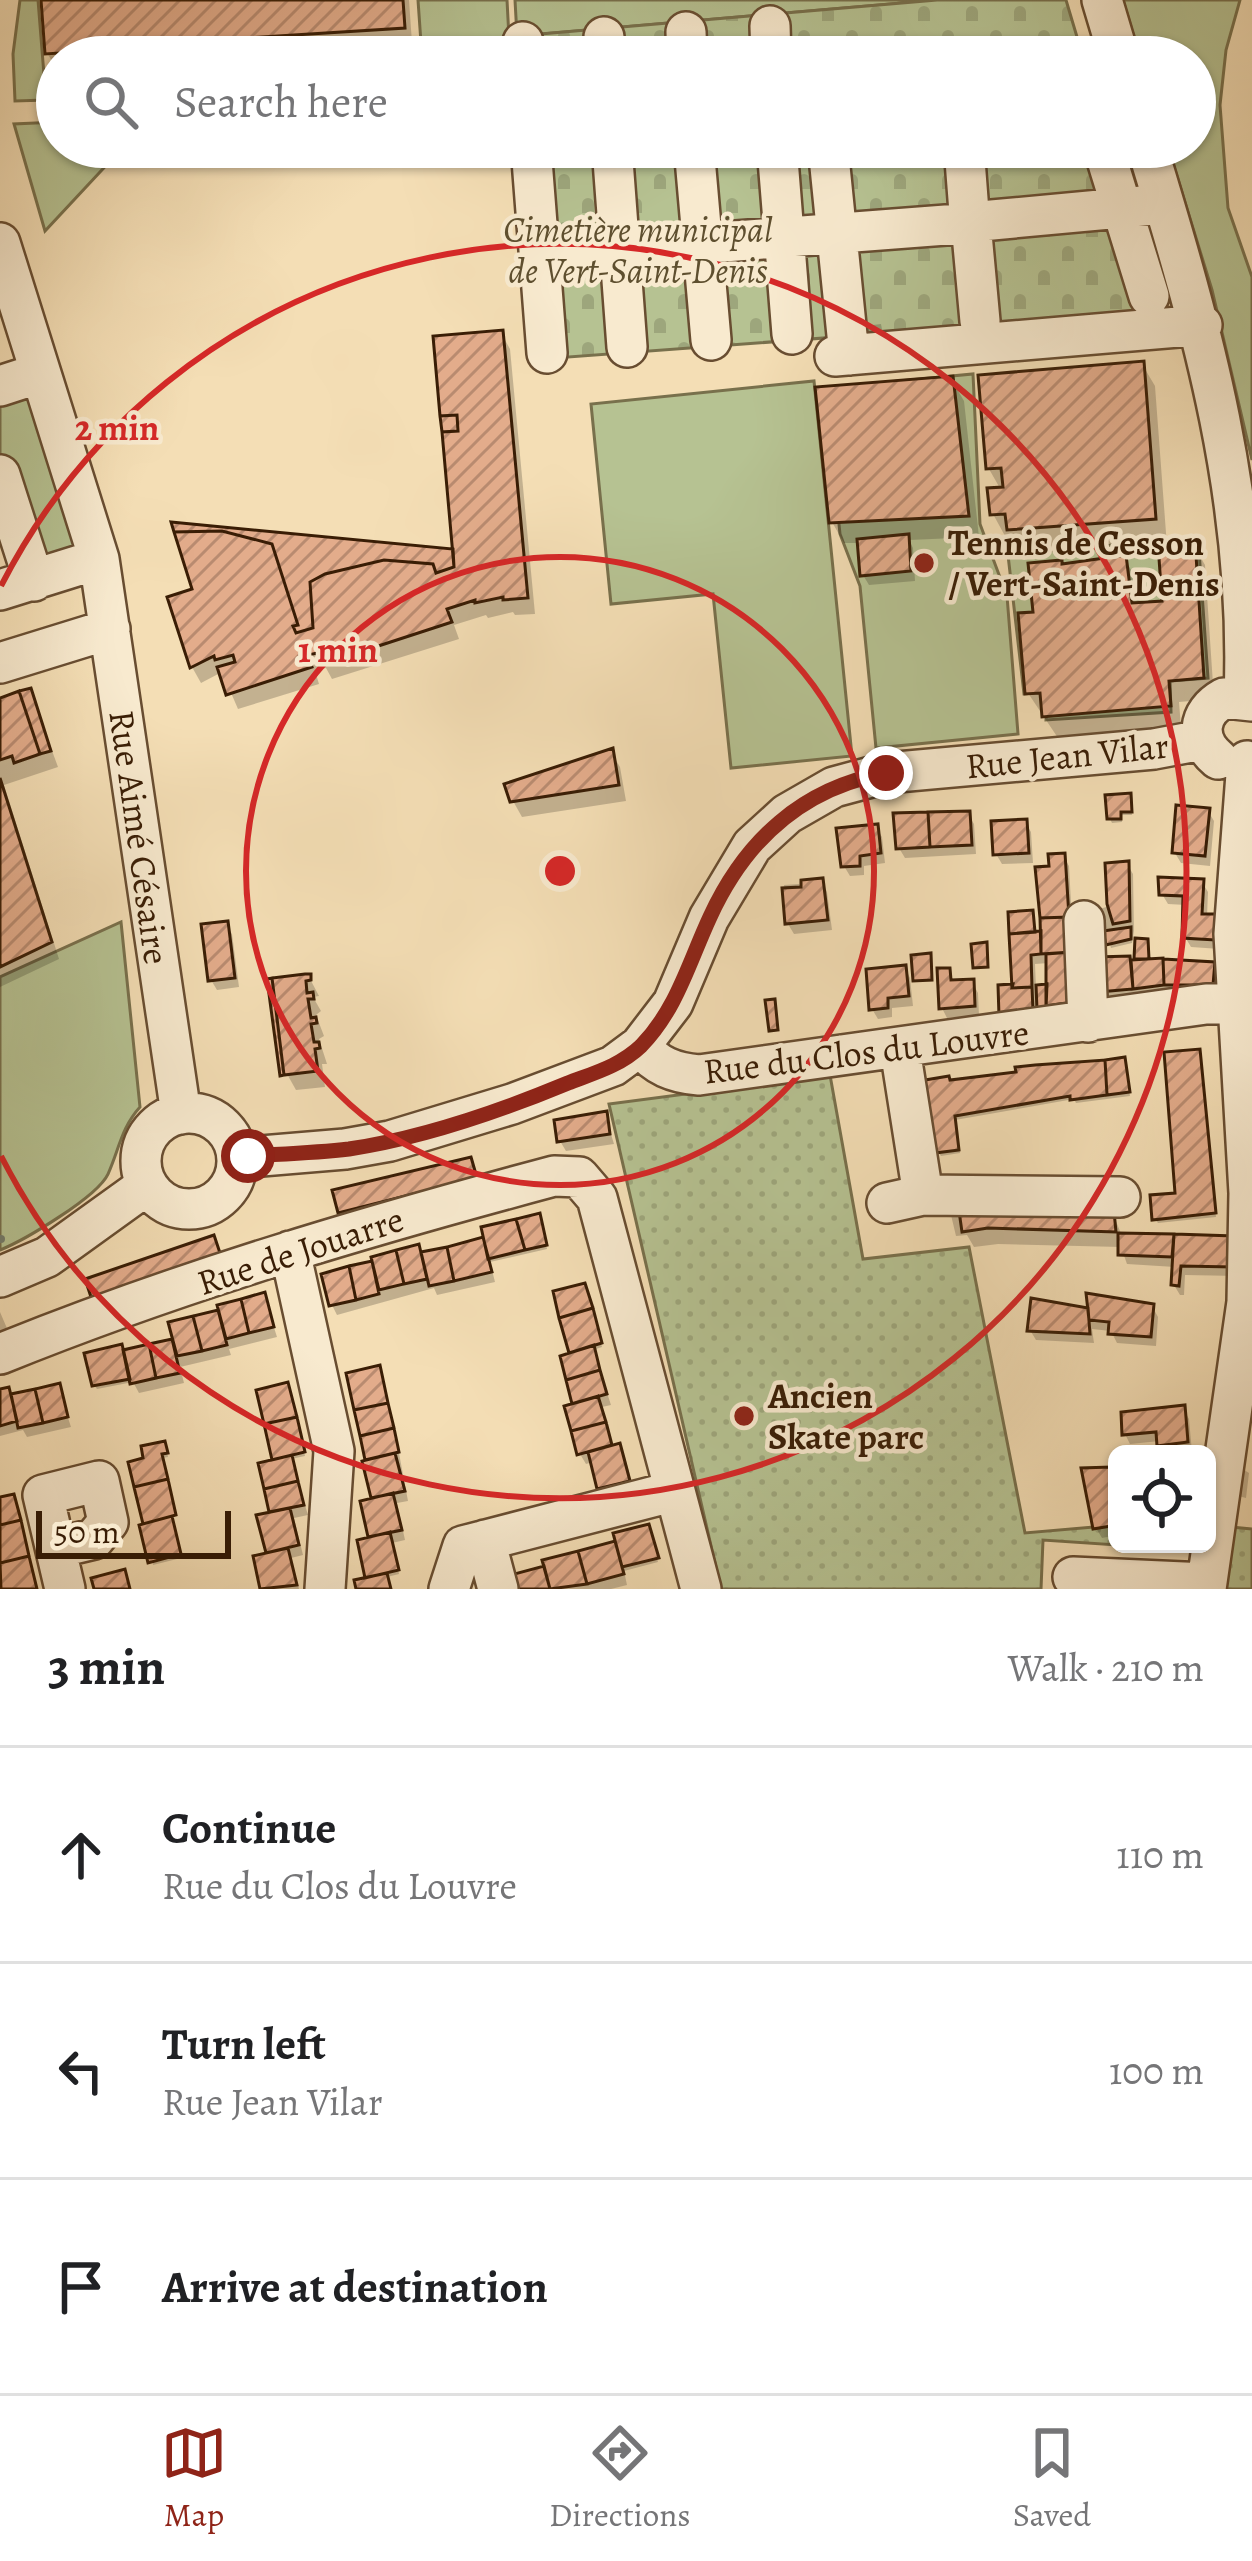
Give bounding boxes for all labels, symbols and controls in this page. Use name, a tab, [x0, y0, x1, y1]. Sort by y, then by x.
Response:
search box	[36, 36, 1216, 168]
icon: search	[78, 69, 144, 135]
text: Search here	[174, 71, 388, 133]
park label: Cimetière municipal de Vert-Saint-Denis	[503, 205, 773, 295]
text: 2 min	[75, 403, 159, 452]
place label: Tennis de Cesson / Vert-Saint-Denis	[948, 518, 1220, 608]
marker: Tennis de Cesson / Vert-Saint-Denis	[911, 550, 937, 576]
text: 1 min	[298, 625, 378, 674]
street label: Rue Aimé Césaire	[97, 707, 182, 967]
street label: Rue Jean Vilar	[963, 720, 1171, 791]
route end	[859, 746, 913, 800]
centre of rings	[539, 850, 581, 892]
street label: Rue du Clos du Louvre	[700, 1007, 1032, 1096]
route start	[221, 1129, 275, 1183]
street label: Rue de Jouarre	[191, 1194, 410, 1307]
place label: Ancien Skate parc	[767, 1371, 924, 1461]
marker: Ancien Skate parc	[731, 1403, 757, 1429]
map controls	[1108, 1445, 1216, 1553]
button: locate	[1108, 1445, 1216, 1553]
scale bar	[36, 1505, 231, 1558]
text: 50 m	[54, 1509, 120, 1554]
text: 3 min	[48, 1632, 165, 1702]
text: Walk · 210 m	[1008, 1641, 1204, 1694]
text: Continue	[162, 1797, 336, 1859]
icon: ahead	[48, 1822, 114, 1888]
text: 110 m	[1116, 1828, 1204, 1881]
text: Rue du Clos du Louvre	[162, 1859, 517, 1912]
text: Turn left	[162, 2013, 326, 2075]
icon: left	[48, 2038, 114, 2104]
text: 100 m	[1109, 2044, 1204, 2097]
text: Rue Jean Vilar	[162, 2075, 383, 2128]
icon: arrive	[48, 2254, 114, 2320]
text: Arrive at destination	[162, 2256, 548, 2318]
tab: Map	[161, 2420, 227, 2537]
tab: Directions	[549, 2420, 691, 2537]
tab: Saved	[1013, 2420, 1091, 2537]

